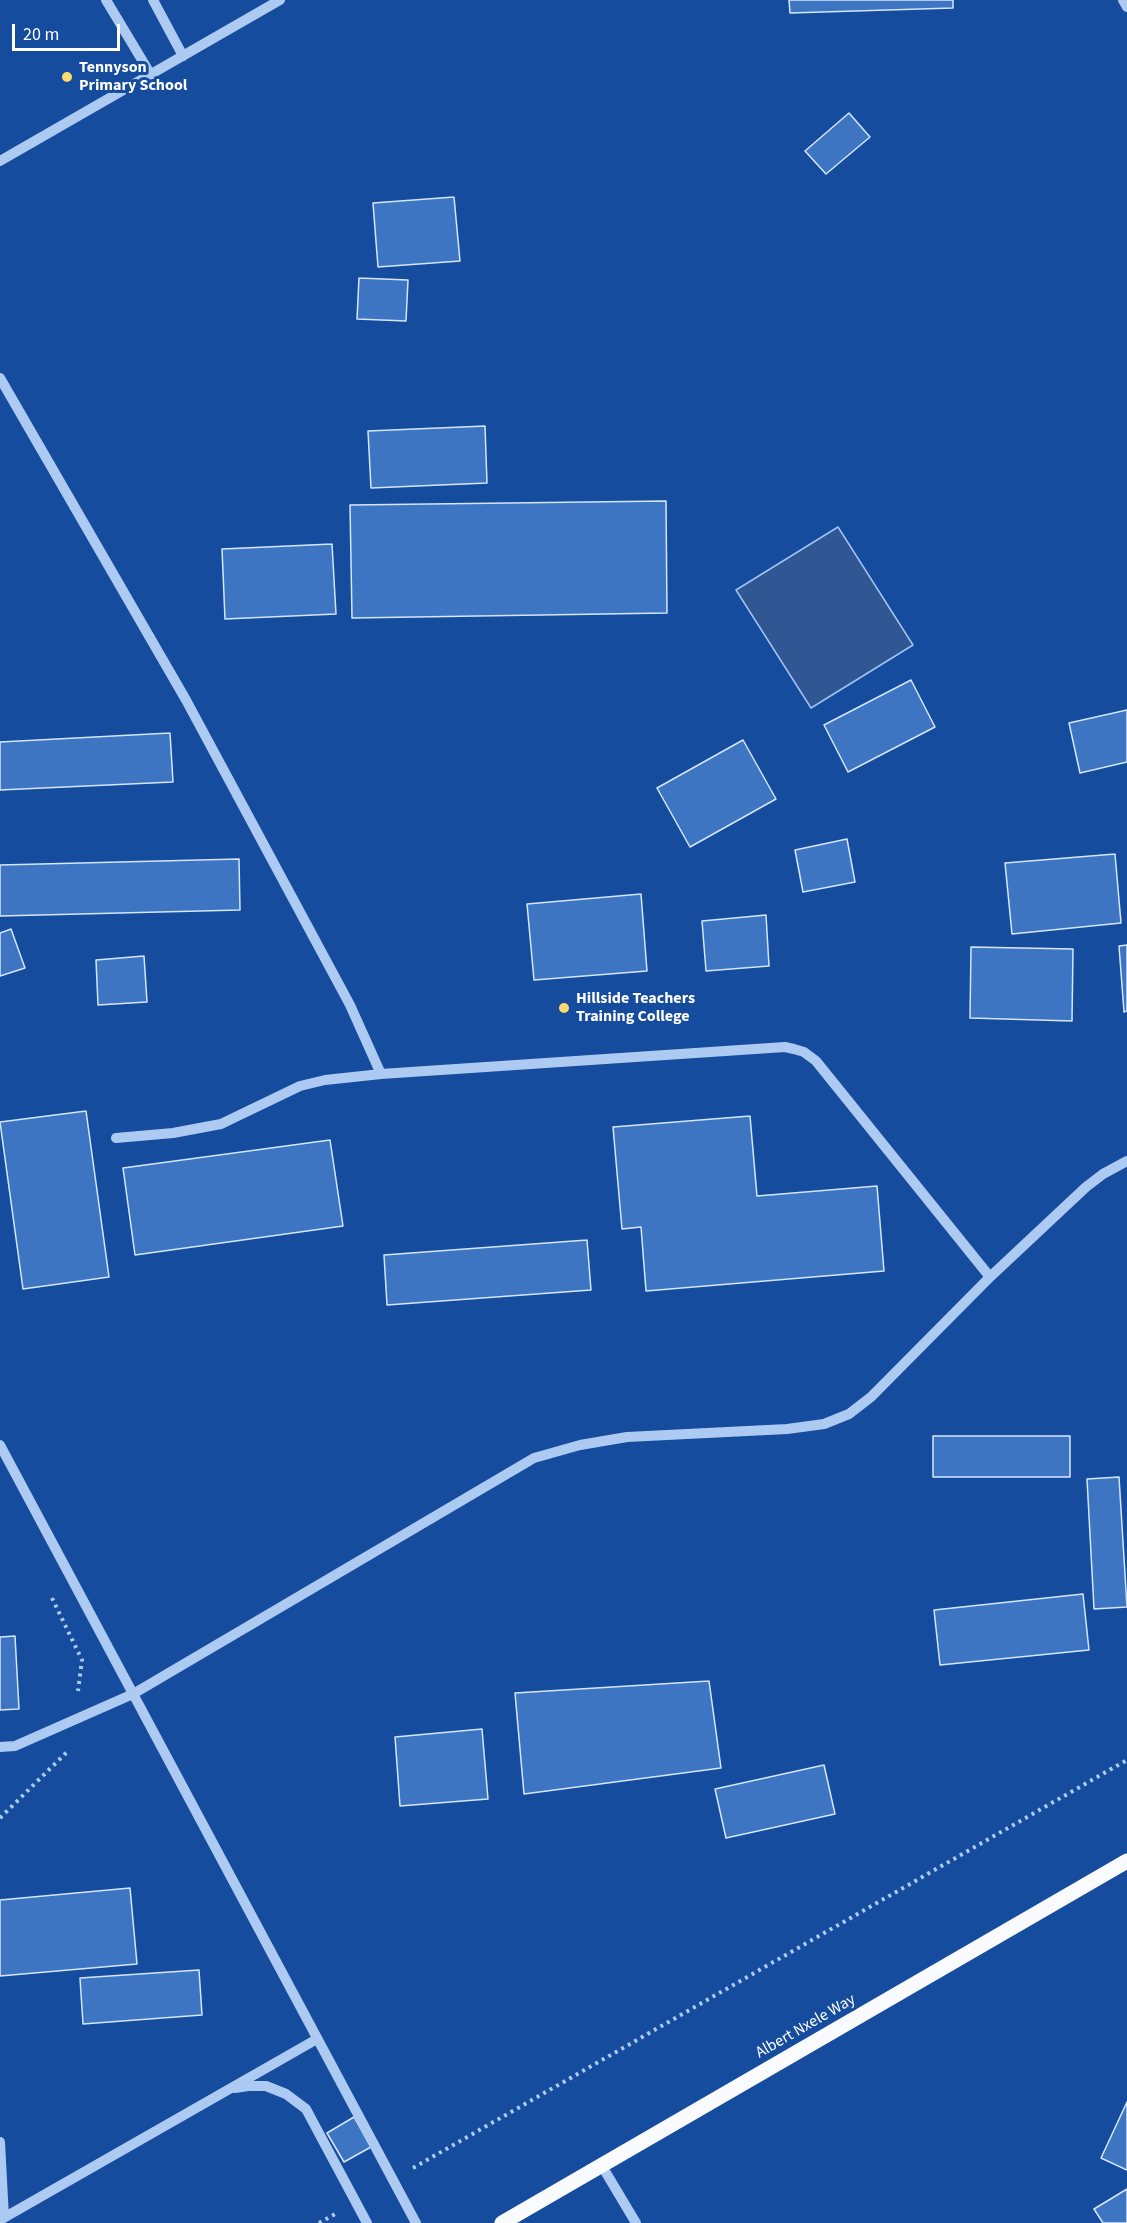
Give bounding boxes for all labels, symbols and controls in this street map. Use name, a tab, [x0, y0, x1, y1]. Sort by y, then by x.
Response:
scale bar	[15, 12, 123, 50]
text: 20 m	[23, 22, 59, 47]
place label: Tennyson Primary School	[79, 58, 187, 96]
marker: Tennyson Primary School	[60, 70, 74, 84]
place label: Hillside Teachers Training College	[576, 989, 695, 1027]
marker: Hillside Teachers Training College	[557, 1001, 571, 1015]
street label: Albert Nxele Way	[753, 1991, 859, 2063]

